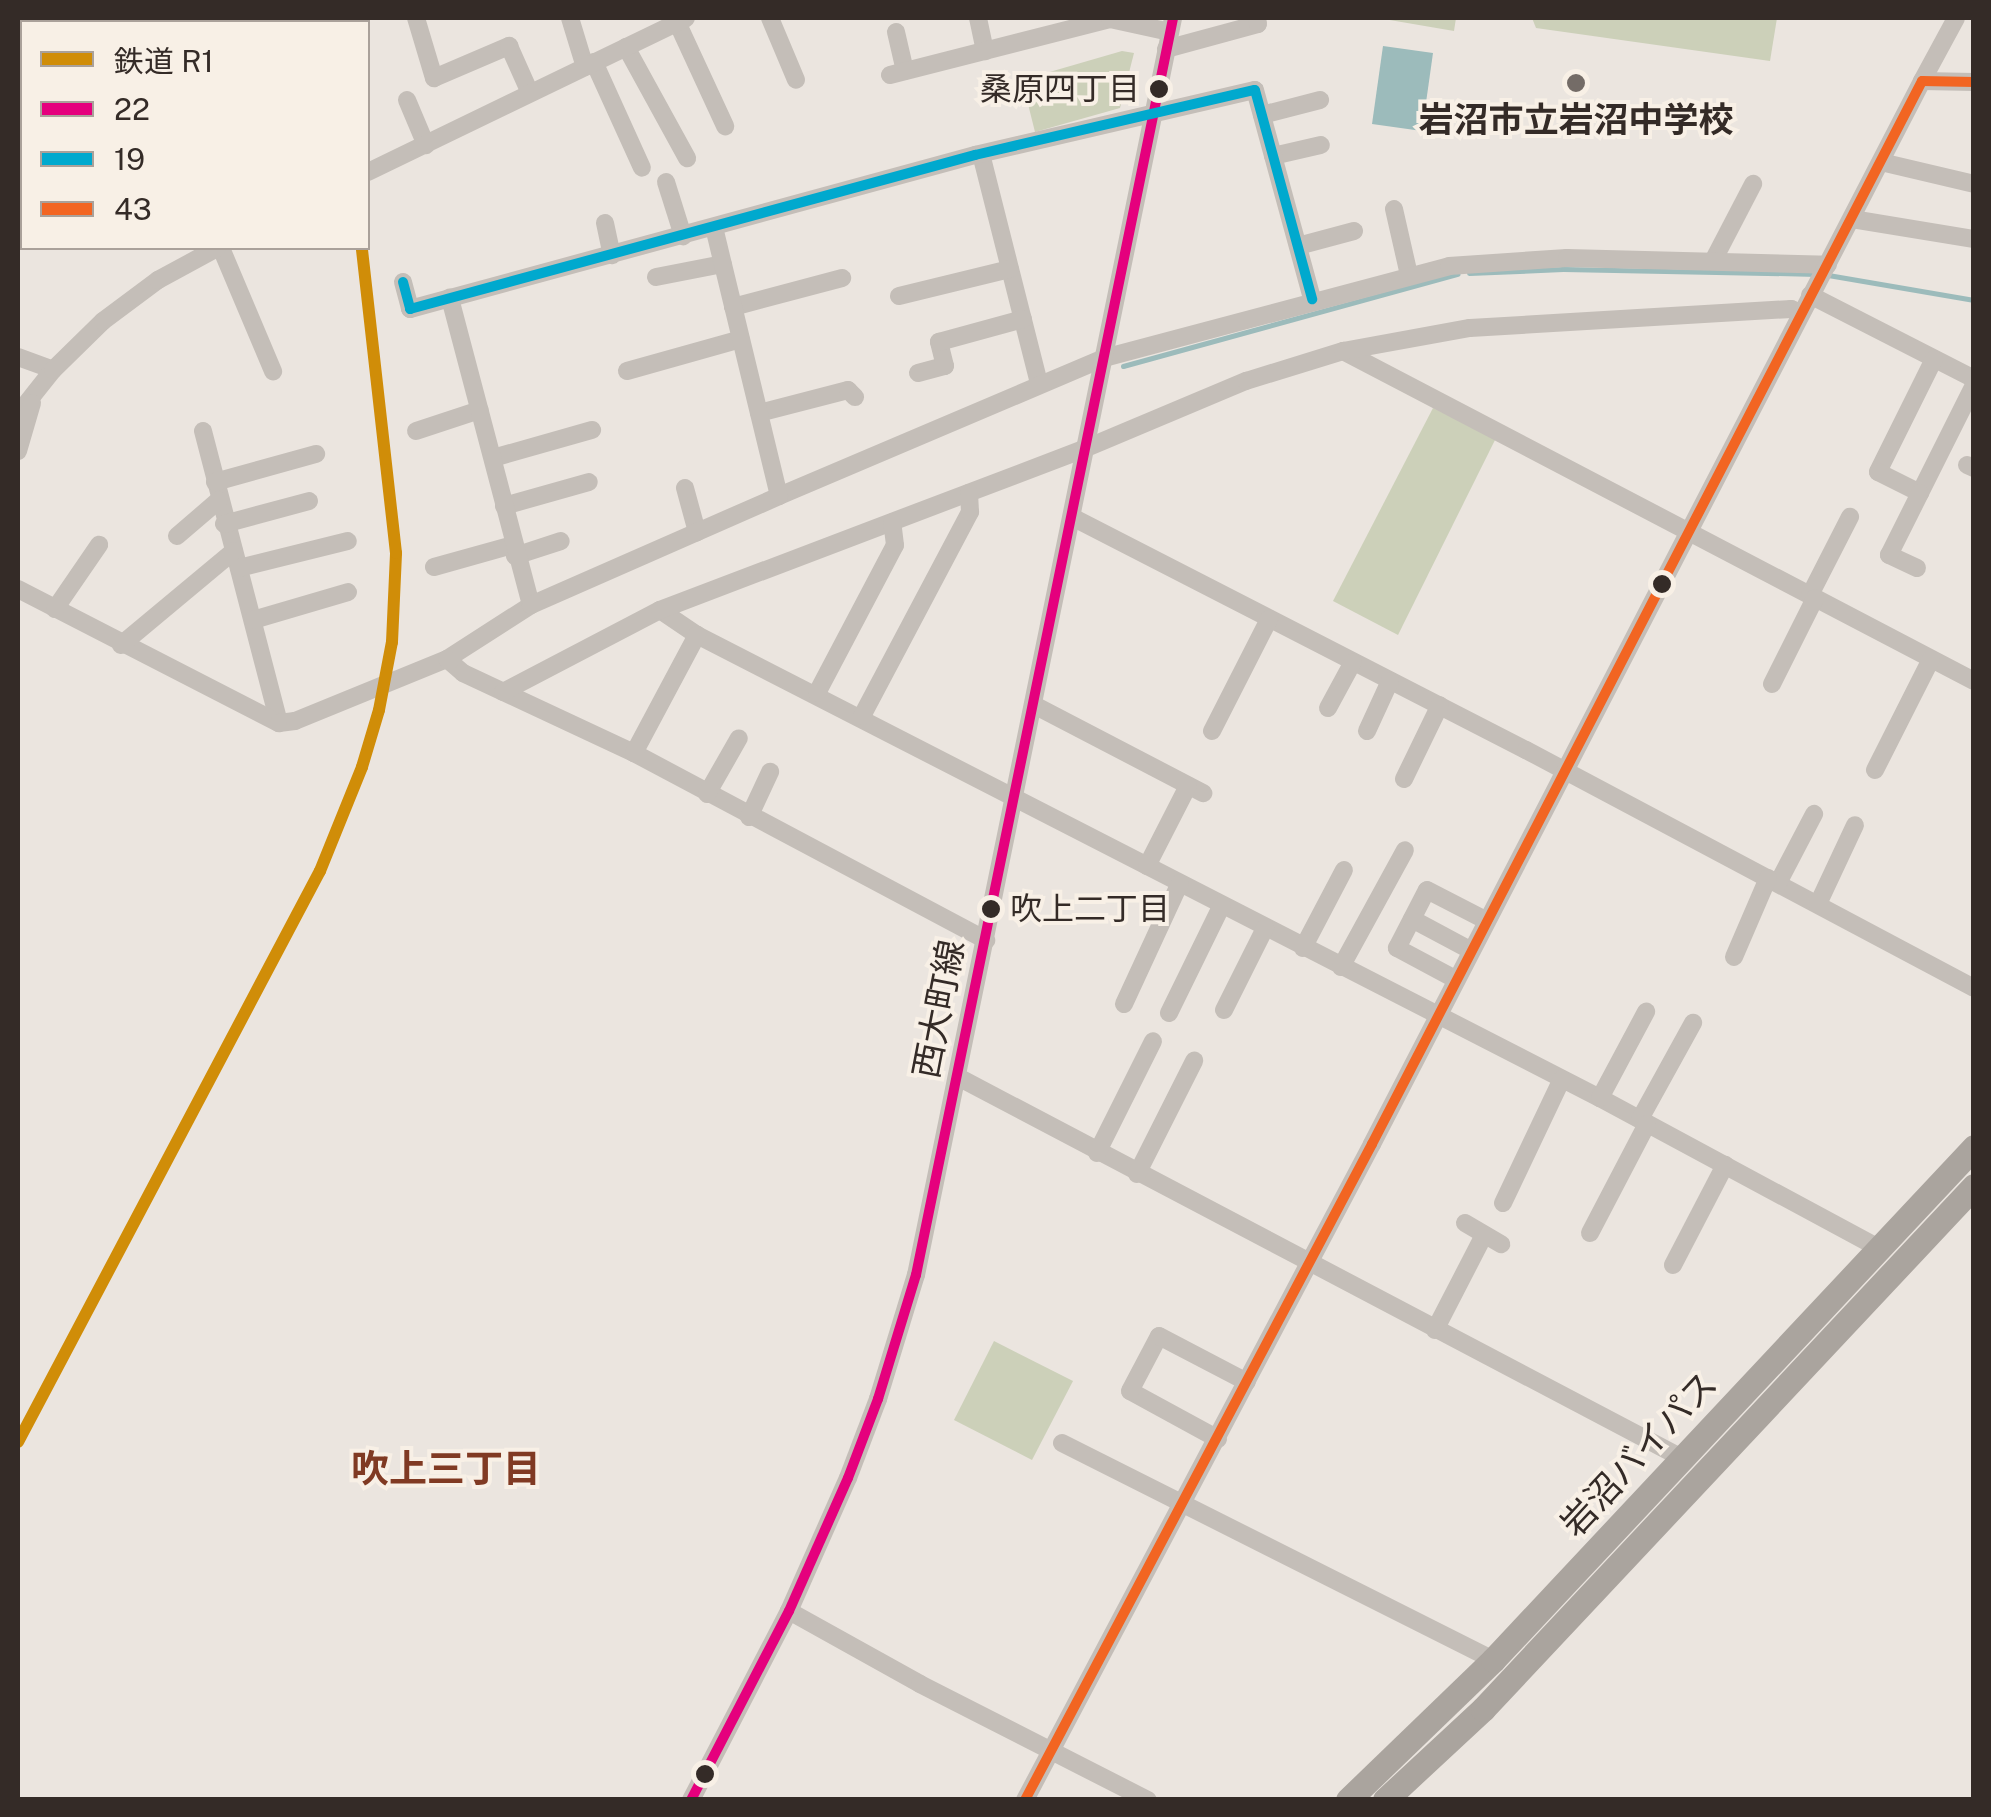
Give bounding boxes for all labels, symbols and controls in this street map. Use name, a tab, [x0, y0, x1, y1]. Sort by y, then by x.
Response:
legend	[20, 20, 370, 250]
text: 鉄道 R1	[114, 43, 214, 79]
place label: 桑原四丁目	[980, 70, 1140, 108]
marker: 岩沼市立岩沼中学校	[1565, 72, 1587, 94]
marker: 桑原四丁目	[1149, 79, 1169, 99]
text: 22	[114, 91, 150, 127]
place label: 岩沼市立岩沼中学校	[1419, 99, 1733, 141]
text: 19	[114, 141, 145, 177]
text: 43	[114, 191, 152, 227]
unlabelled marker	[1652, 574, 1672, 594]
place label: 吹上二丁目	[1010, 890, 1170, 928]
marker: 吹上二丁目	[981, 899, 1001, 919]
street label: 西大町線	[905, 936, 973, 1082]
street label: 岩沼バイパス	[1552, 1363, 1726, 1545]
district label: 吹上三丁目	[351, 1446, 541, 1492]
unlabelled marker	[695, 1764, 715, 1784]

